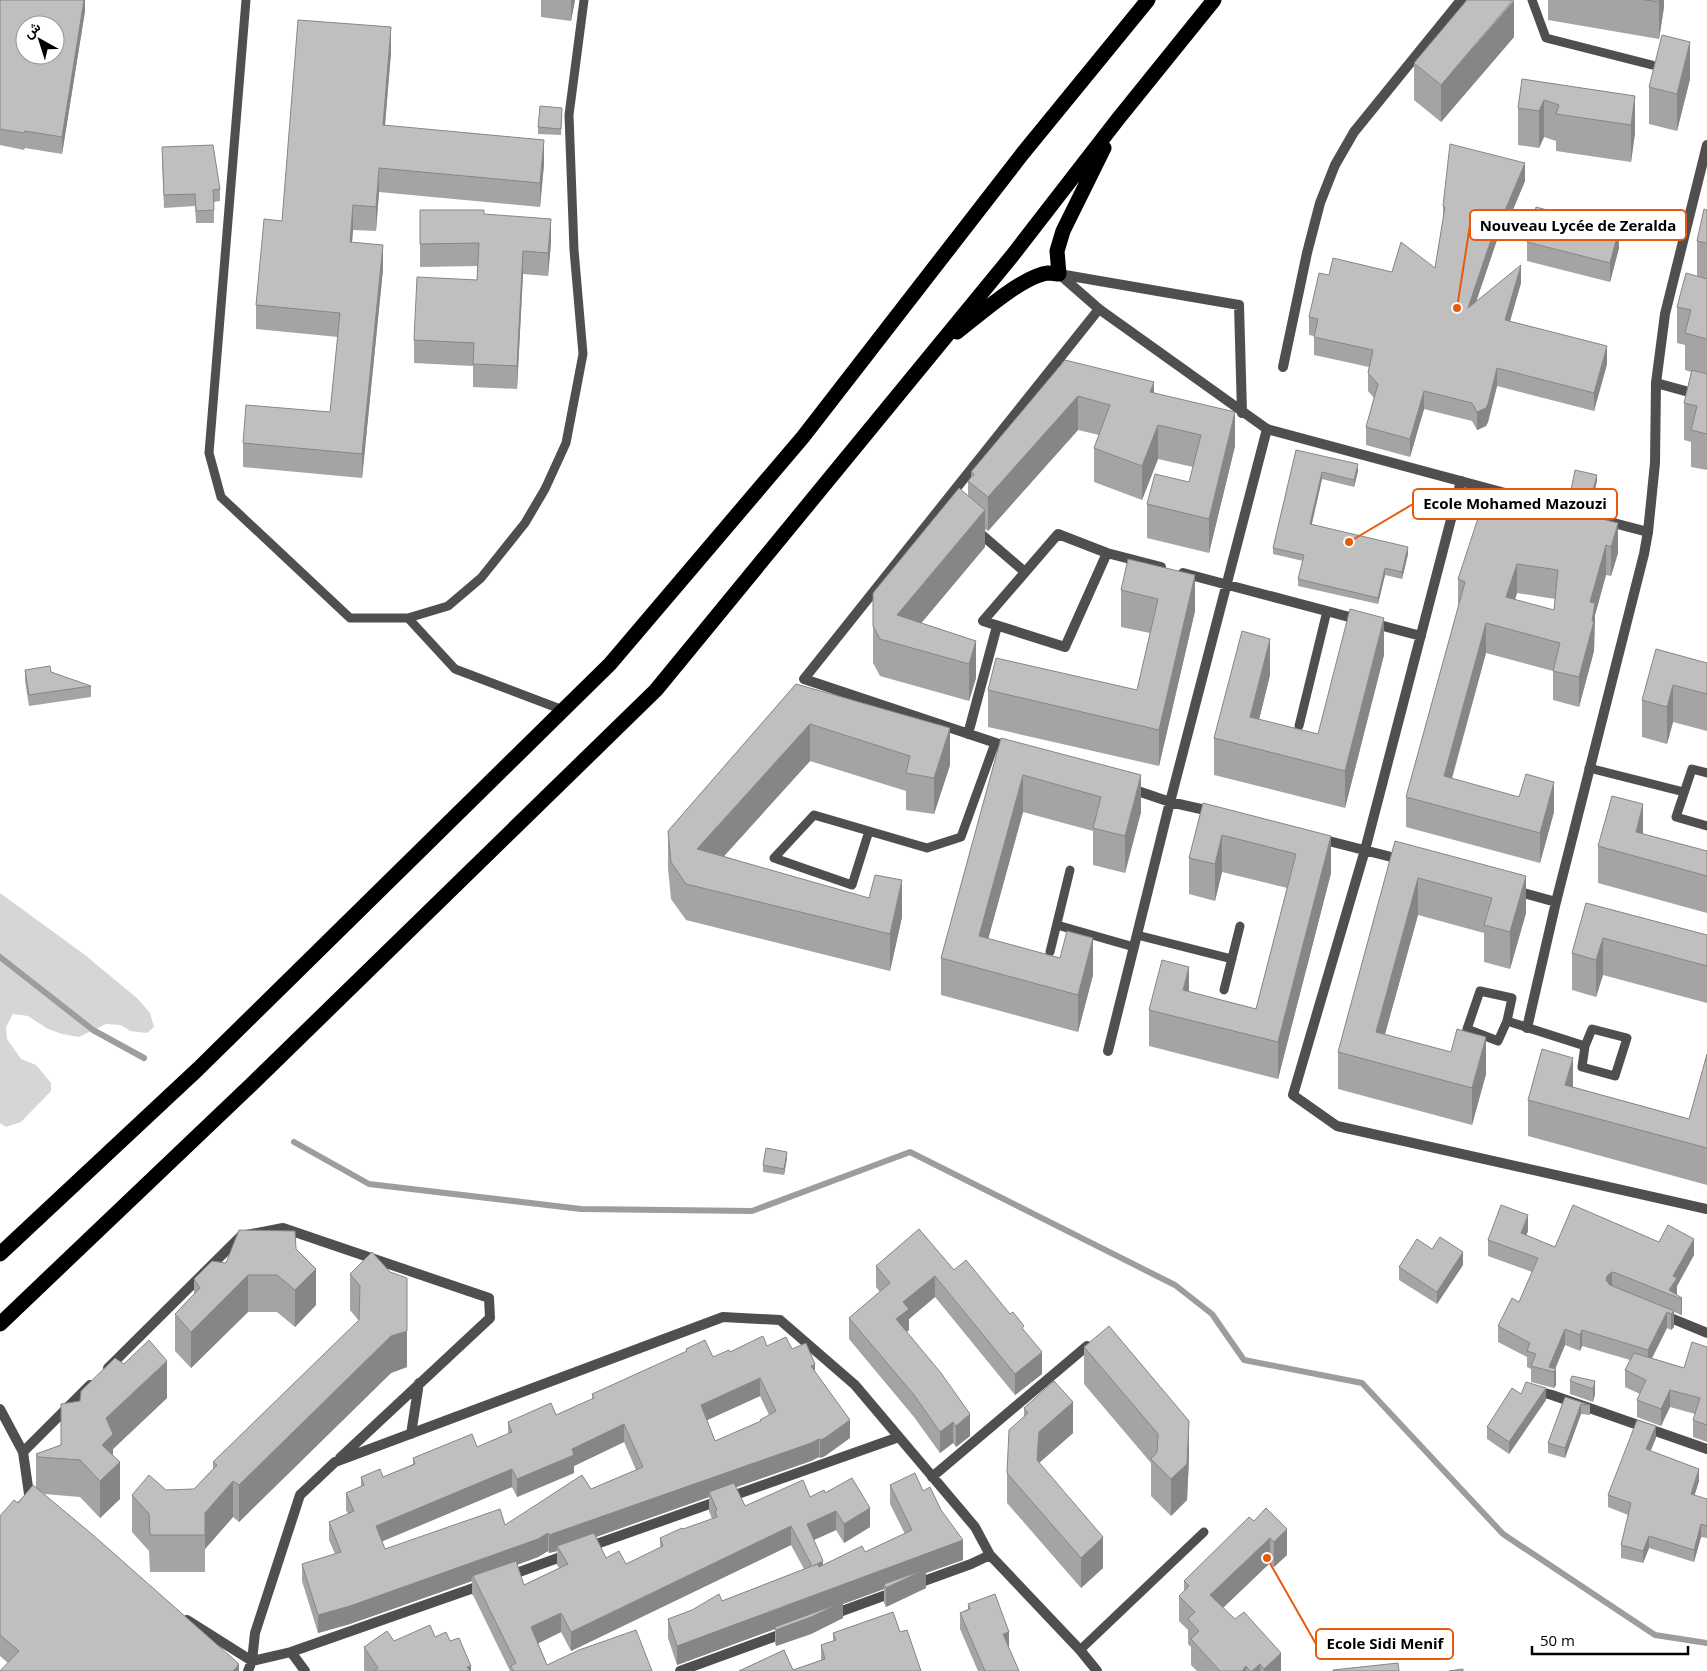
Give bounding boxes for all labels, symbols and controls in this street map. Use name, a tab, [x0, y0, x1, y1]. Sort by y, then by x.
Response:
north arrow	[15, 15, 65, 65]
text: ش	[19, 17, 44, 42]
callout: Nouveau Lycée de Zeralda	[1470, 210, 1686, 240]
text: Nouveau Lycée de Zeralda	[1480, 215, 1676, 235]
callout: Ecole Mohamed Mazouzi	[1413, 489, 1617, 519]
text: Ecole Mohamed Mazouzi	[1423, 493, 1607, 513]
scale bar	[1532, 1624, 1688, 1656]
callout: Ecole Sidi Menif	[1316, 1629, 1453, 1659]
text: 50 m	[1540, 1630, 1575, 1650]
text: Ecole Sidi Menif	[1327, 1633, 1445, 1653]

